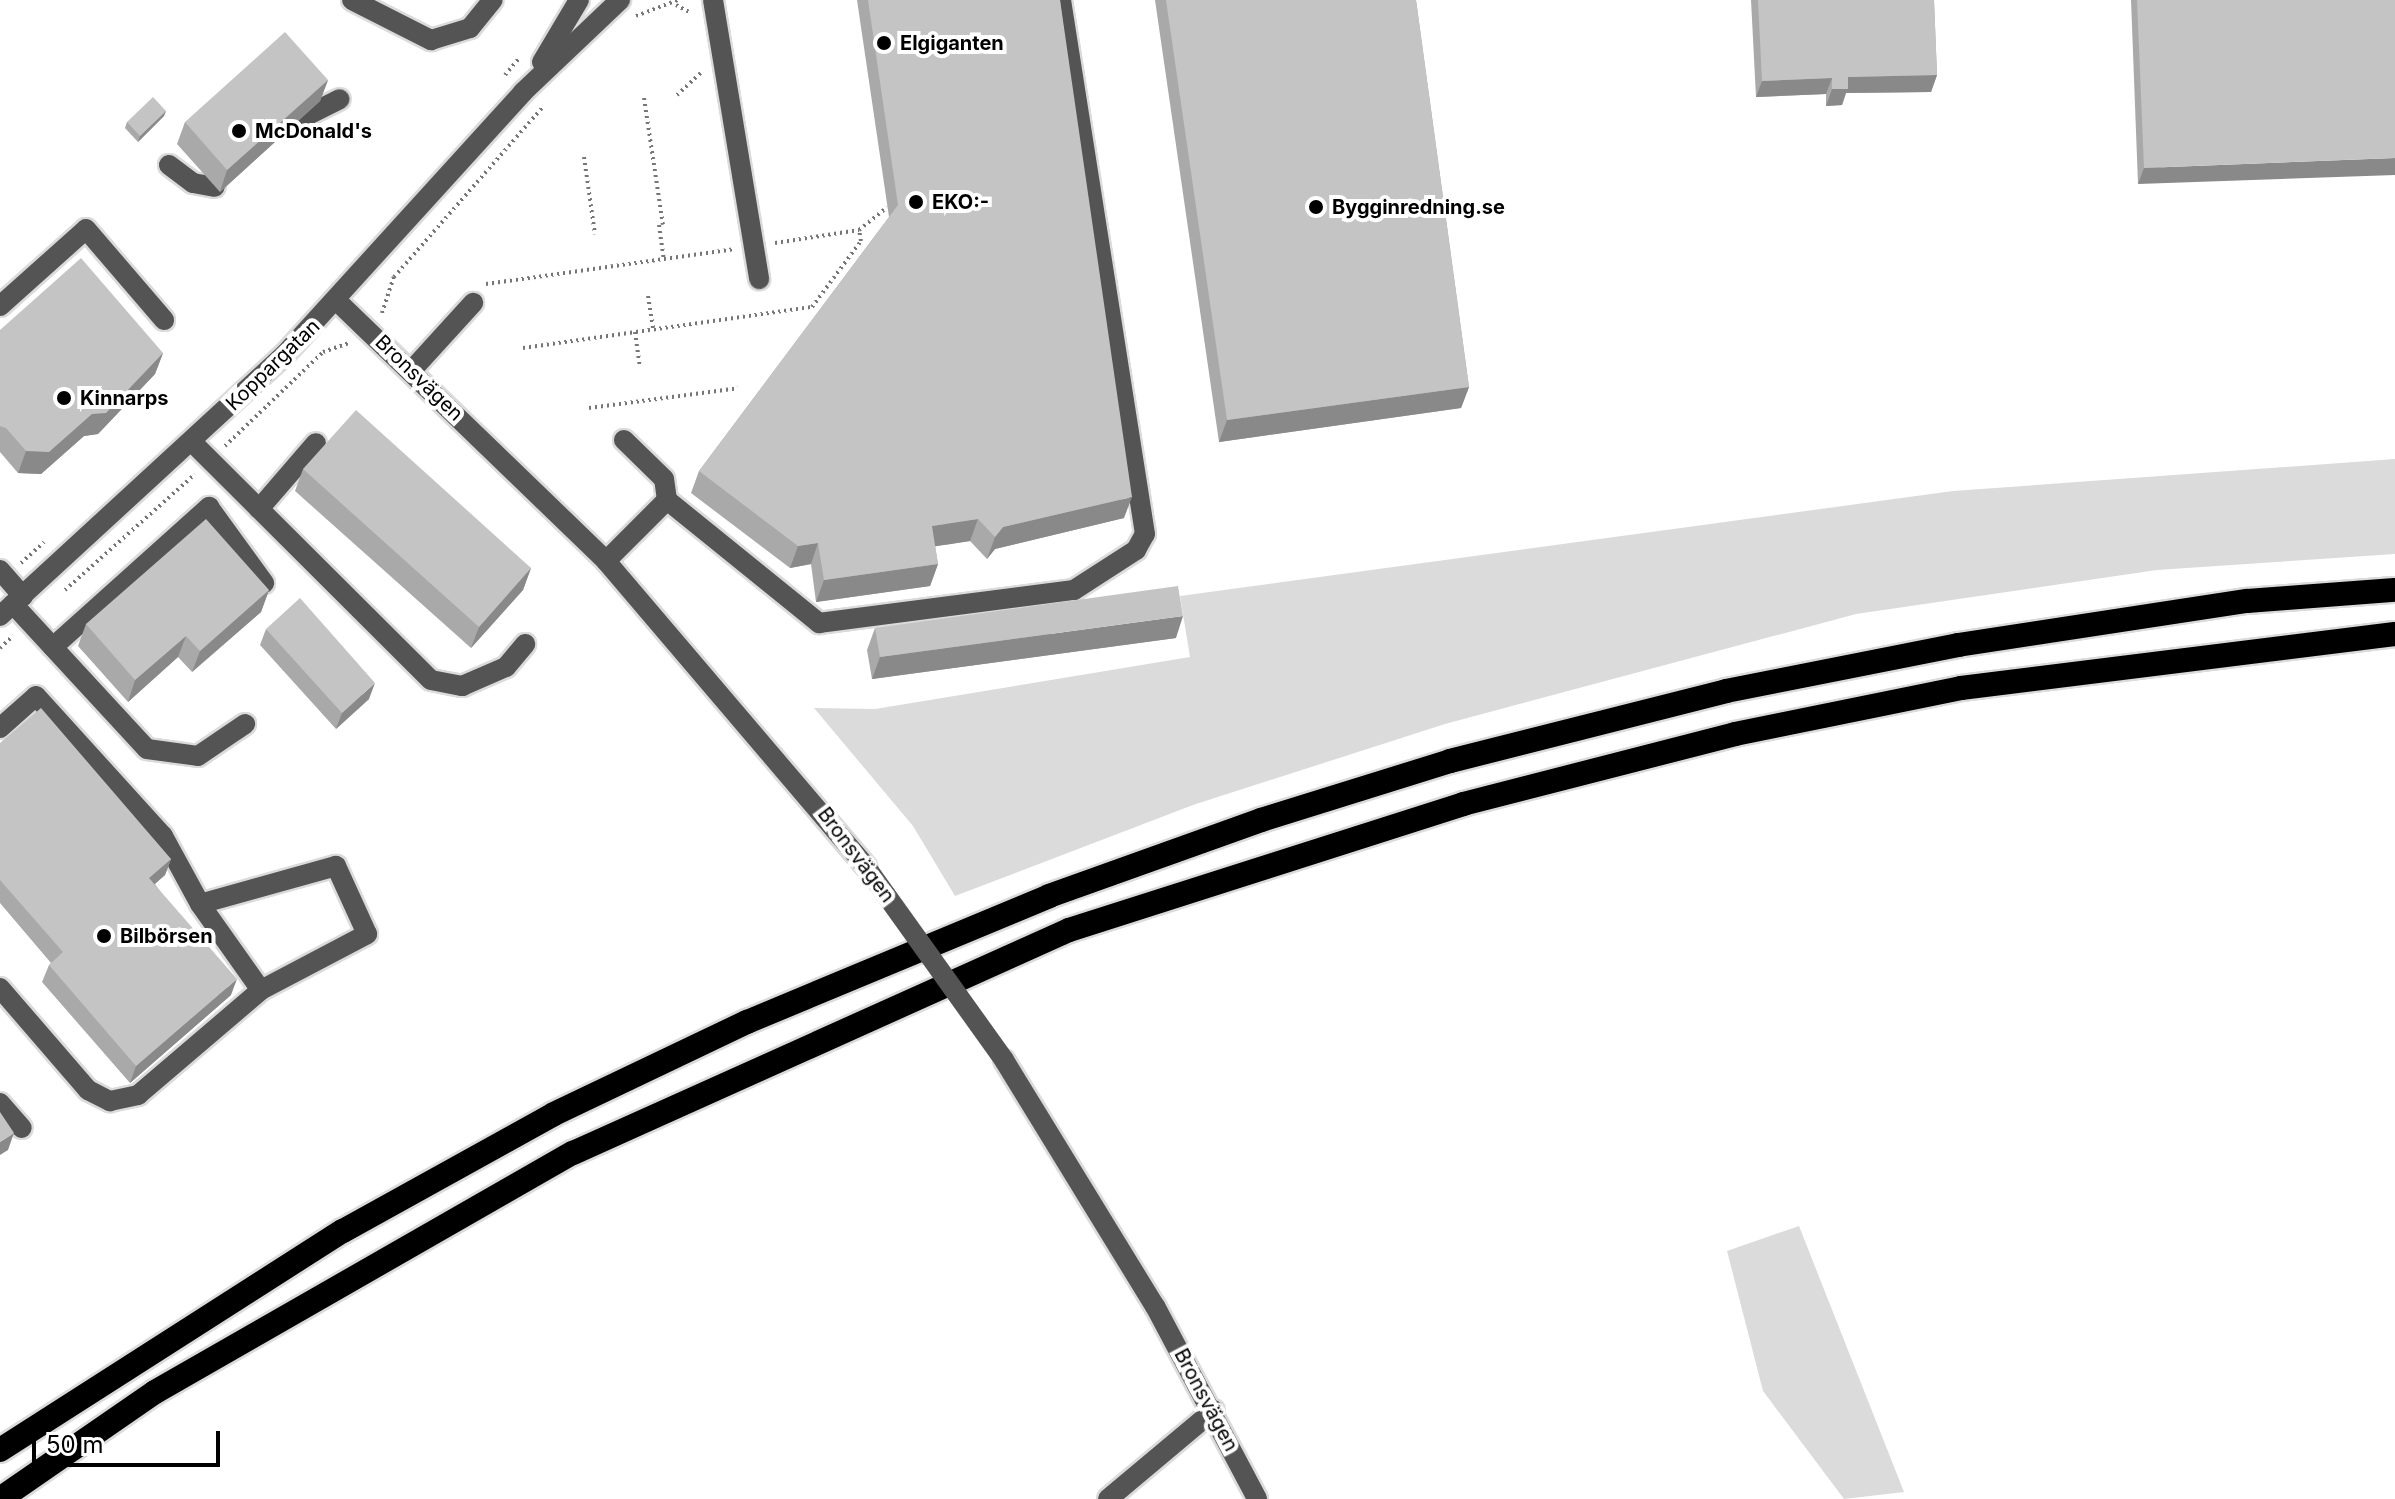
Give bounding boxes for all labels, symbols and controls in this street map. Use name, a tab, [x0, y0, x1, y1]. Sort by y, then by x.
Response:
place label: Elgiganten	[900, 31, 1004, 55]
marker: Elgiganten	[875, 34, 893, 52]
place label: McDonald's	[255, 119, 372, 143]
marker: McDonald's	[230, 122, 248, 140]
place label: EKO:-	[932, 190, 989, 214]
marker: EKO:-	[907, 193, 925, 211]
place label: Bygginredning.se	[1332, 195, 1505, 219]
marker: Bygginredning.se	[1307, 198, 1325, 216]
street label: Koppargatan	[221, 314, 325, 416]
street label: Bronsvägen	[370, 330, 468, 426]
place label: Kinnarps	[80, 386, 169, 410]
marker: Kinnarps	[55, 389, 73, 407]
street label: Bronsvägen	[812, 803, 900, 907]
place label: Bilbörsen	[120, 924, 213, 948]
marker: Bilbörsen	[95, 927, 113, 945]
street label: Bronsvägen	[1169, 1345, 1243, 1455]
scale bar	[36, 1415, 224, 1465]
text: 50 m	[46, 1430, 104, 1459]

